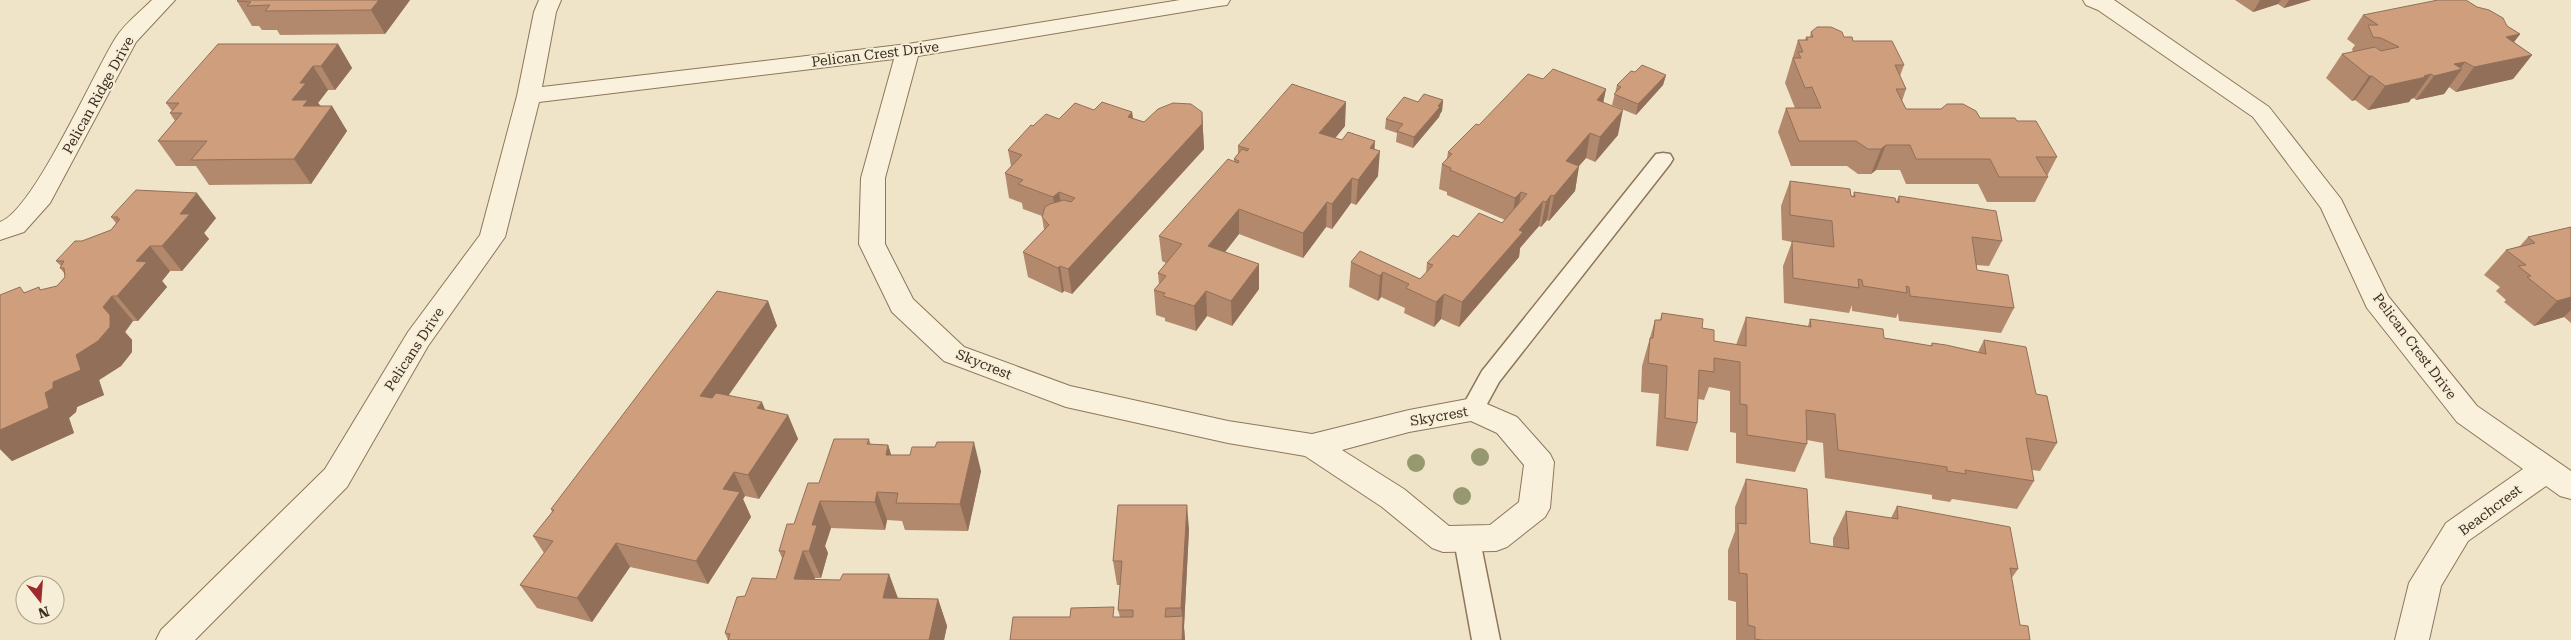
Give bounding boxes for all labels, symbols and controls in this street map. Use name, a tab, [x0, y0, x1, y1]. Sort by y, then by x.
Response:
street label: Pelican Ridge Drive	[59, 33, 137, 156]
street label: Pelican Crest Drive	[810, 38, 940, 70]
street label: Pelican Crest Drive	[2370, 290, 2460, 402]
street label: Pelicans Drive	[381, 304, 447, 394]
street label: Skycrest	[954, 346, 1014, 382]
street label: Skycrest	[1409, 403, 1469, 429]
street label: Beachcrest	[2455, 481, 2525, 539]
north arrow	[15, 575, 65, 625]
text: N	[36, 603, 51, 622]

